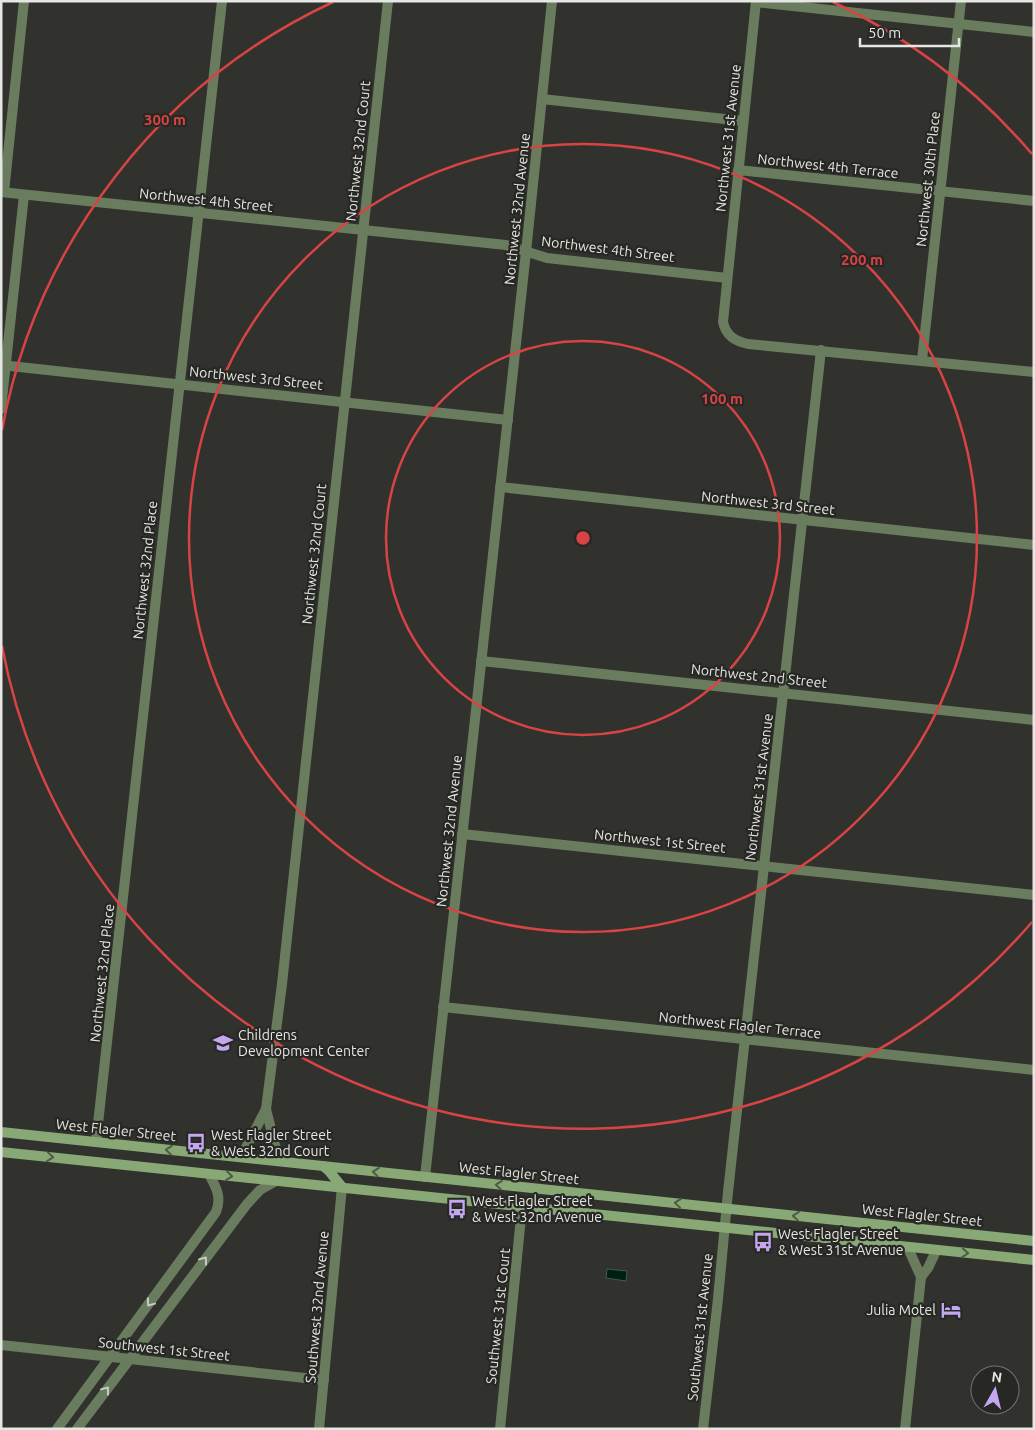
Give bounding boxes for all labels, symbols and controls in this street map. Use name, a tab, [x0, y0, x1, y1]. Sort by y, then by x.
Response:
scale bar	[860, 15, 959, 47]
text: 50 m	[868, 24, 901, 41]
street label: Northwest 31st Avenue	[712, 64, 744, 212]
street label: Northwest 32nd Court	[343, 80, 373, 222]
street label: Northwest 30th Place	[913, 110, 943, 248]
text: 300 m	[144, 111, 186, 128]
street label: Northwest 32nd Avenue	[501, 132, 533, 286]
street label: Northwest 4th Terrace	[757, 151, 899, 181]
street label: Northwest 4th Street	[139, 185, 274, 215]
street label: Northwest 4th Street	[541, 233, 676, 265]
text: 200 m	[841, 251, 883, 268]
street label: Northwest 3rd Street	[189, 363, 324, 393]
text: 100 m	[701, 390, 743, 407]
street label: Northwest 32nd Court	[299, 483, 329, 625]
street label: Northwest 3rd Street	[701, 488, 836, 518]
street label: Northwest 32nd Place	[130, 500, 160, 640]
centre of rings	[574, 529, 592, 547]
street label: Northwest 2nd Street	[690, 661, 828, 691]
street label: Northwest 31st Avenue	[742, 713, 776, 861]
street label: Northwest 32nd Avenue	[433, 754, 465, 908]
street label: Northwest 1st Street	[593, 826, 727, 856]
street label: Northwest 32nd Place	[87, 903, 117, 1043]
street label: Northwest Flagler Terrace	[658, 1009, 822, 1041]
place label: Childrens Development Center	[238, 1027, 370, 1059]
school or university icon: Childrens Development Center	[212, 1032, 234, 1054]
street label: West Flagler Street	[55, 1116, 177, 1144]
place label: West Flagler Street & West 32nd Court	[211, 1127, 332, 1159]
bus stop icon: West Flagler Street & West 32nd Court	[185, 1132, 207, 1154]
one-way arrow	[164, 1145, 172, 1156]
one-way arrow	[46, 1151, 54, 1162]
street label: West Flagler Street	[458, 1159, 580, 1187]
one-way arrow	[372, 1167, 380, 1178]
one-way arrow	[225, 1170, 233, 1181]
one-way arrow	[495, 1179, 503, 1190]
place label: West Flagler Street & West 32nd Avenue	[472, 1193, 602, 1225]
bus stop icon: West Flagler Street & West 32nd Avenue	[446, 1198, 468, 1220]
one-way arrow	[674, 1198, 682, 1209]
street label: West Flagler Street	[861, 1201, 983, 1229]
one-way arrow	[792, 1211, 800, 1222]
place label: West Flagler Street & West 31st Avenue	[778, 1226, 903, 1258]
street label: Southwest 32nd Avenue	[302, 1230, 332, 1384]
bus stop icon: West Flagler Street & West 31st Avenue	[752, 1231, 774, 1253]
street label: Southwest 31st Court	[483, 1247, 513, 1385]
one-way arrow	[961, 1247, 969, 1258]
street label: Southwest 31st Avenue	[684, 1253, 716, 1401]
one-way arrow	[198, 1257, 206, 1266]
one-way arrow	[147, 1297, 156, 1307]
hotel icon: Julia Motel	[940, 1299, 962, 1321]
place label: Julia Motel	[866, 1302, 936, 1318]
street label: Southwest 1st Street	[97, 1334, 231, 1364]
north arrow	[970, 1365, 1020, 1415]
text: N	[991, 1368, 1003, 1386]
one-way arrow	[101, 1387, 109, 1396]

